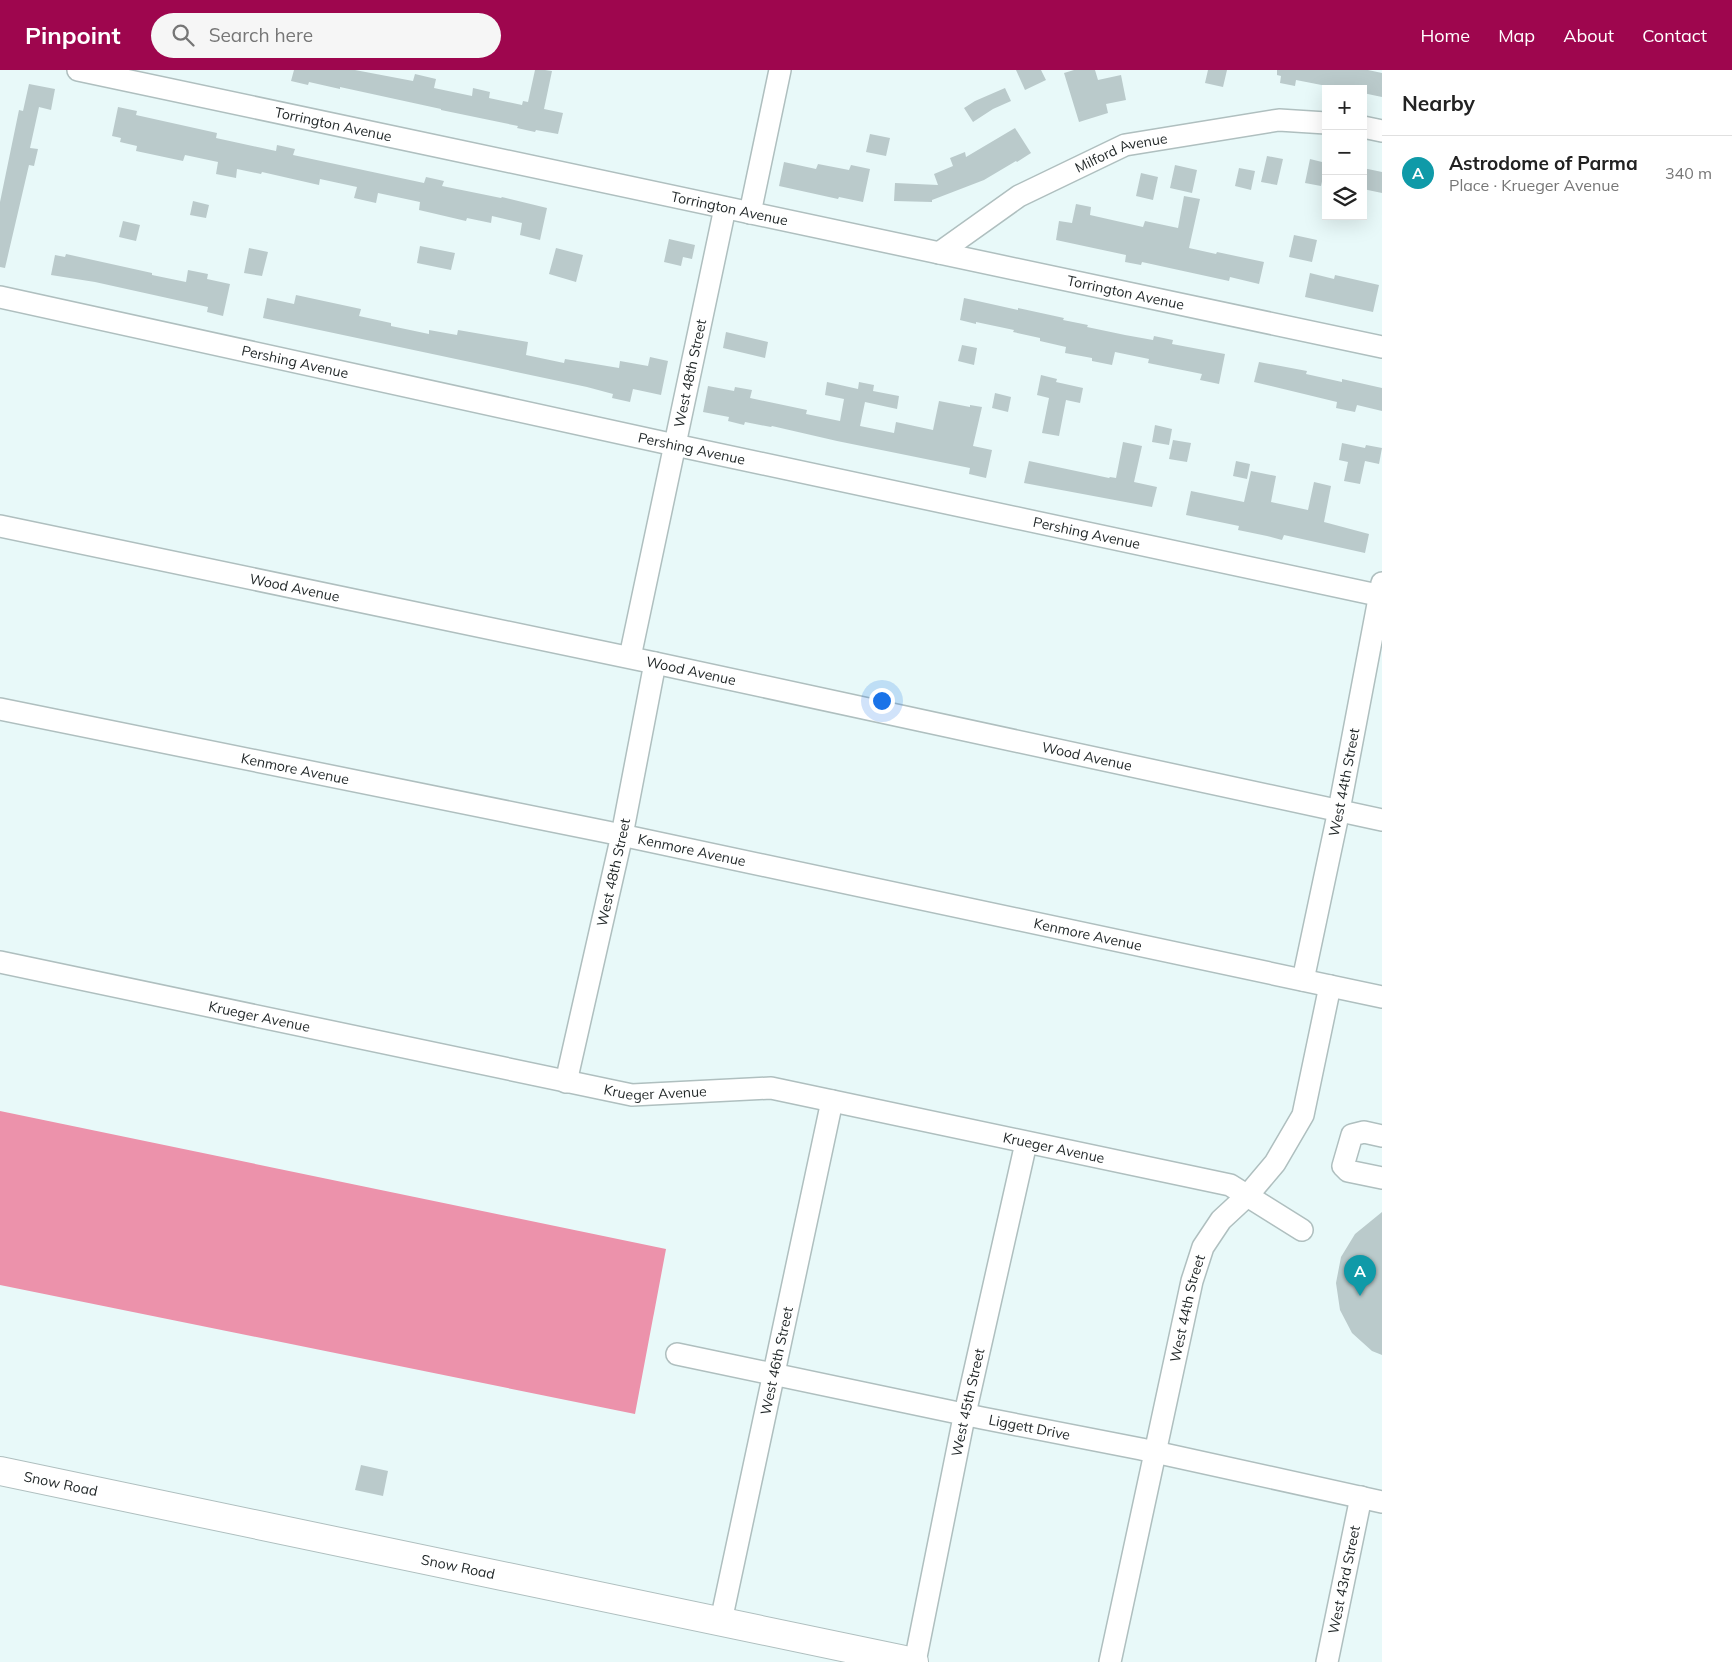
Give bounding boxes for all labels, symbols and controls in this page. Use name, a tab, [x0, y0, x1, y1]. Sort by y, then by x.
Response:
search box	[151, 13, 501, 58]
text: Pinpoint	[25, 20, 121, 50]
icon: search	[169, 21, 197, 49]
text: Search here	[209, 23, 313, 47]
text: Home	[1420, 24, 1470, 47]
text: Map	[1498, 24, 1535, 47]
text: About	[1563, 24, 1614, 47]
text: Contact	[1642, 24, 1707, 47]
map controls	[1322, 85, 1367, 220]
button: +	[1322, 85, 1367, 130]
text: Nearby	[1402, 90, 1475, 116]
street label: Torrington Avenue	[273, 103, 393, 145]
street label: Milford Avenue	[1072, 129, 1169, 177]
button: −	[1322, 130, 1367, 175]
text: Astrodome of Parma	[1449, 151, 1638, 175]
text: A	[1412, 163, 1424, 183]
text: 340 m	[1665, 163, 1712, 183]
button: layers	[1322, 175, 1367, 220]
text: Place · Krueger Avenue	[1449, 175, 1619, 195]
street label: Torrington Avenue	[669, 187, 790, 230]
street label: Torrington Avenue	[1065, 271, 1186, 314]
street label: West 48th Street	[670, 317, 710, 429]
street label: Pershing Avenue	[240, 341, 350, 382]
street label: Pershing Avenue	[636, 428, 747, 469]
street label: Pershing Avenue	[1031, 513, 1142, 553]
street label: Wood Avenue	[248, 569, 341, 606]
street label: Wood Avenue	[644, 652, 738, 689]
your location	[869, 688, 895, 714]
street label: West 44th Street	[1325, 726, 1363, 838]
street label: Wood Avenue	[1040, 738, 1134, 775]
street label: Kenmore Avenue	[239, 749, 351, 789]
street label: West 48th Street	[593, 817, 634, 928]
street label: Kenmore Avenue	[636, 830, 747, 870]
street label: Kenmore Avenue	[1032, 914, 1144, 955]
street label: Krueger Avenue	[207, 997, 312, 1036]
street label: Krueger Avenue	[602, 1080, 707, 1104]
street label: Krueger Avenue	[1001, 1128, 1106, 1167]
street label: West 44th Street	[1166, 1252, 1209, 1364]
pin: A	[1344, 1255, 1376, 1296]
street label: West 46th Street	[756, 1305, 797, 1417]
street label: West 45th Street	[947, 1346, 988, 1458]
street label: Liggett Drive	[987, 1411, 1072, 1444]
street label: Snow Road	[22, 1467, 99, 1500]
street label: West 43rd Street	[1324, 1524, 1364, 1636]
street label: Snow Road	[420, 1550, 497, 1583]

